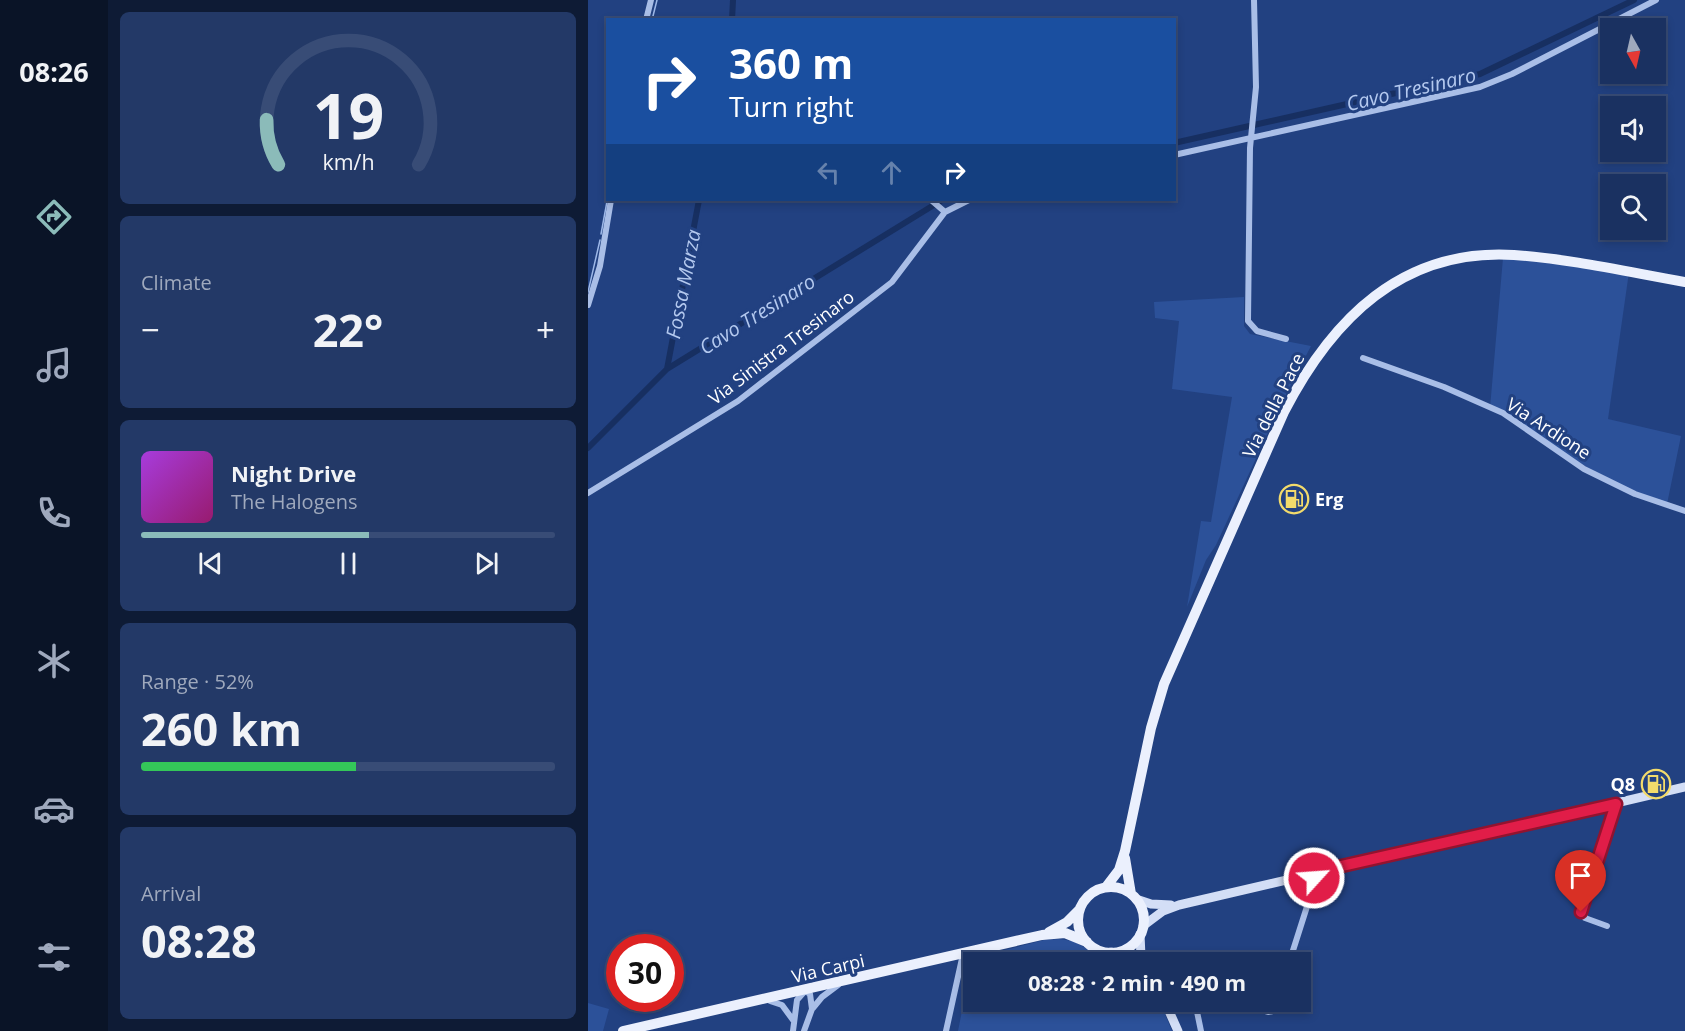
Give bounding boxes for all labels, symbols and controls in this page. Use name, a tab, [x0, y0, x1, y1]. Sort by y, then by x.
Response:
north arrow	[1600, 18, 1666, 84]
map controls	[1600, 18, 1666, 240]
text: 360 m	[729, 34, 853, 91]
icon: right	[630, 42, 708, 120]
text: 08:26	[19, 53, 89, 90]
water label: Cavo Tresinaro	[1344, 61, 1478, 117]
text: 19	[312, 72, 384, 157]
text: Turn right	[729, 88, 854, 125]
button: sound	[1600, 96, 1666, 162]
text: km/h	[322, 147, 374, 176]
icon: left	[812, 156, 845, 189]
icon: ahead	[875, 156, 908, 189]
icon: right	[938, 156, 971, 189]
button: search	[1600, 174, 1666, 240]
icon: directions	[33, 196, 75, 238]
water label: Fossa Marza	[659, 227, 707, 341]
water label: Cavo Tresinaro	[694, 268, 820, 360]
text: Climate	[141, 269, 212, 296]
street label: Via Sinistra Tresinaro	[703, 284, 859, 410]
text: 22°	[313, 299, 383, 360]
text: −	[141, 307, 160, 352]
text: +	[536, 307, 555, 352]
icon: music	[33, 344, 75, 386]
street label: Via della Pace	[1236, 349, 1310, 461]
street label: Via Ardione	[1502, 392, 1596, 464]
text: Night Drive	[231, 458, 356, 488]
fuel station icon: Erg	[1278, 483, 1310, 515]
place label: Erg	[1315, 487, 1343, 511]
text: The Halogens	[231, 488, 358, 515]
icon: phone	[33, 492, 75, 534]
icon: previous	[194, 547, 227, 580]
icon: pause	[332, 547, 365, 580]
icon: next	[470, 547, 503, 580]
icon: climate	[33, 640, 75, 682]
text: Range · 52%	[141, 668, 254, 695]
text: 260 km	[141, 698, 302, 759]
fuel station icon: Q8	[1640, 768, 1672, 800]
place label: Q8	[1610, 772, 1635, 796]
icon: car	[33, 788, 75, 830]
position arrow	[1282, 846, 1346, 910]
pin	[1555, 850, 1606, 912]
icon: arrive	[1564, 859, 1597, 892]
text: Arrival	[141, 880, 201, 907]
text: 08:28	[141, 910, 257, 971]
speed limit sign: 30	[606, 934, 684, 1012]
icon: filters	[33, 936, 75, 978]
street label: Via Carpi	[789, 948, 867, 988]
text: 08:28 · 2 min · 490 m	[1028, 967, 1246, 997]

